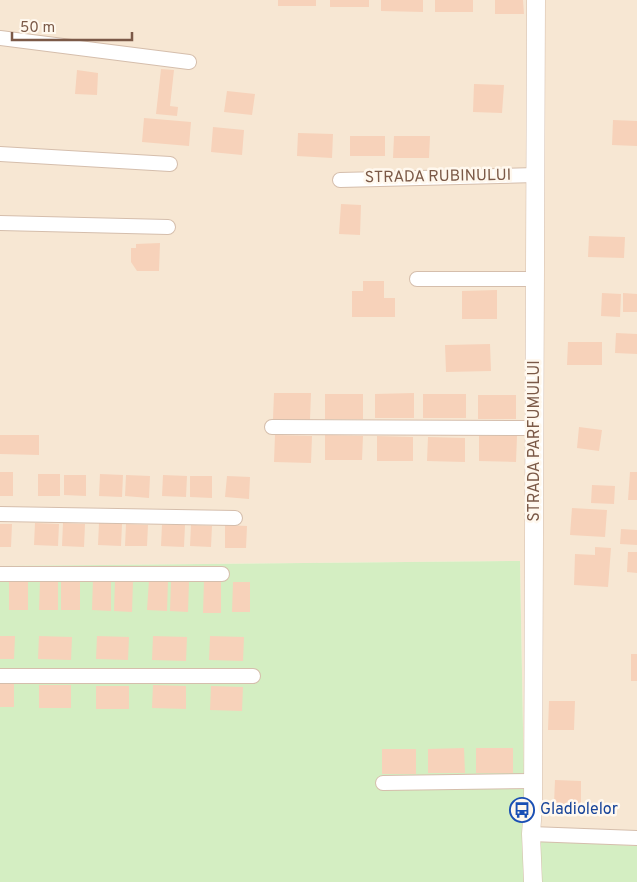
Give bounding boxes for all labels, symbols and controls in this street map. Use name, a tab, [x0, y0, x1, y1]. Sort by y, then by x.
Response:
scale bar	[12, 10, 132, 42]
text: 50 m	[20, 19, 55, 38]
street label: STRADA RUBINULUI	[365, 166, 511, 188]
street label: STRADA PARFUMULUI	[525, 360, 545, 522]
bus stop icon: Gladiolelor	[509, 797, 535, 823]
place label: Gladiolelor	[540, 800, 618, 820]

